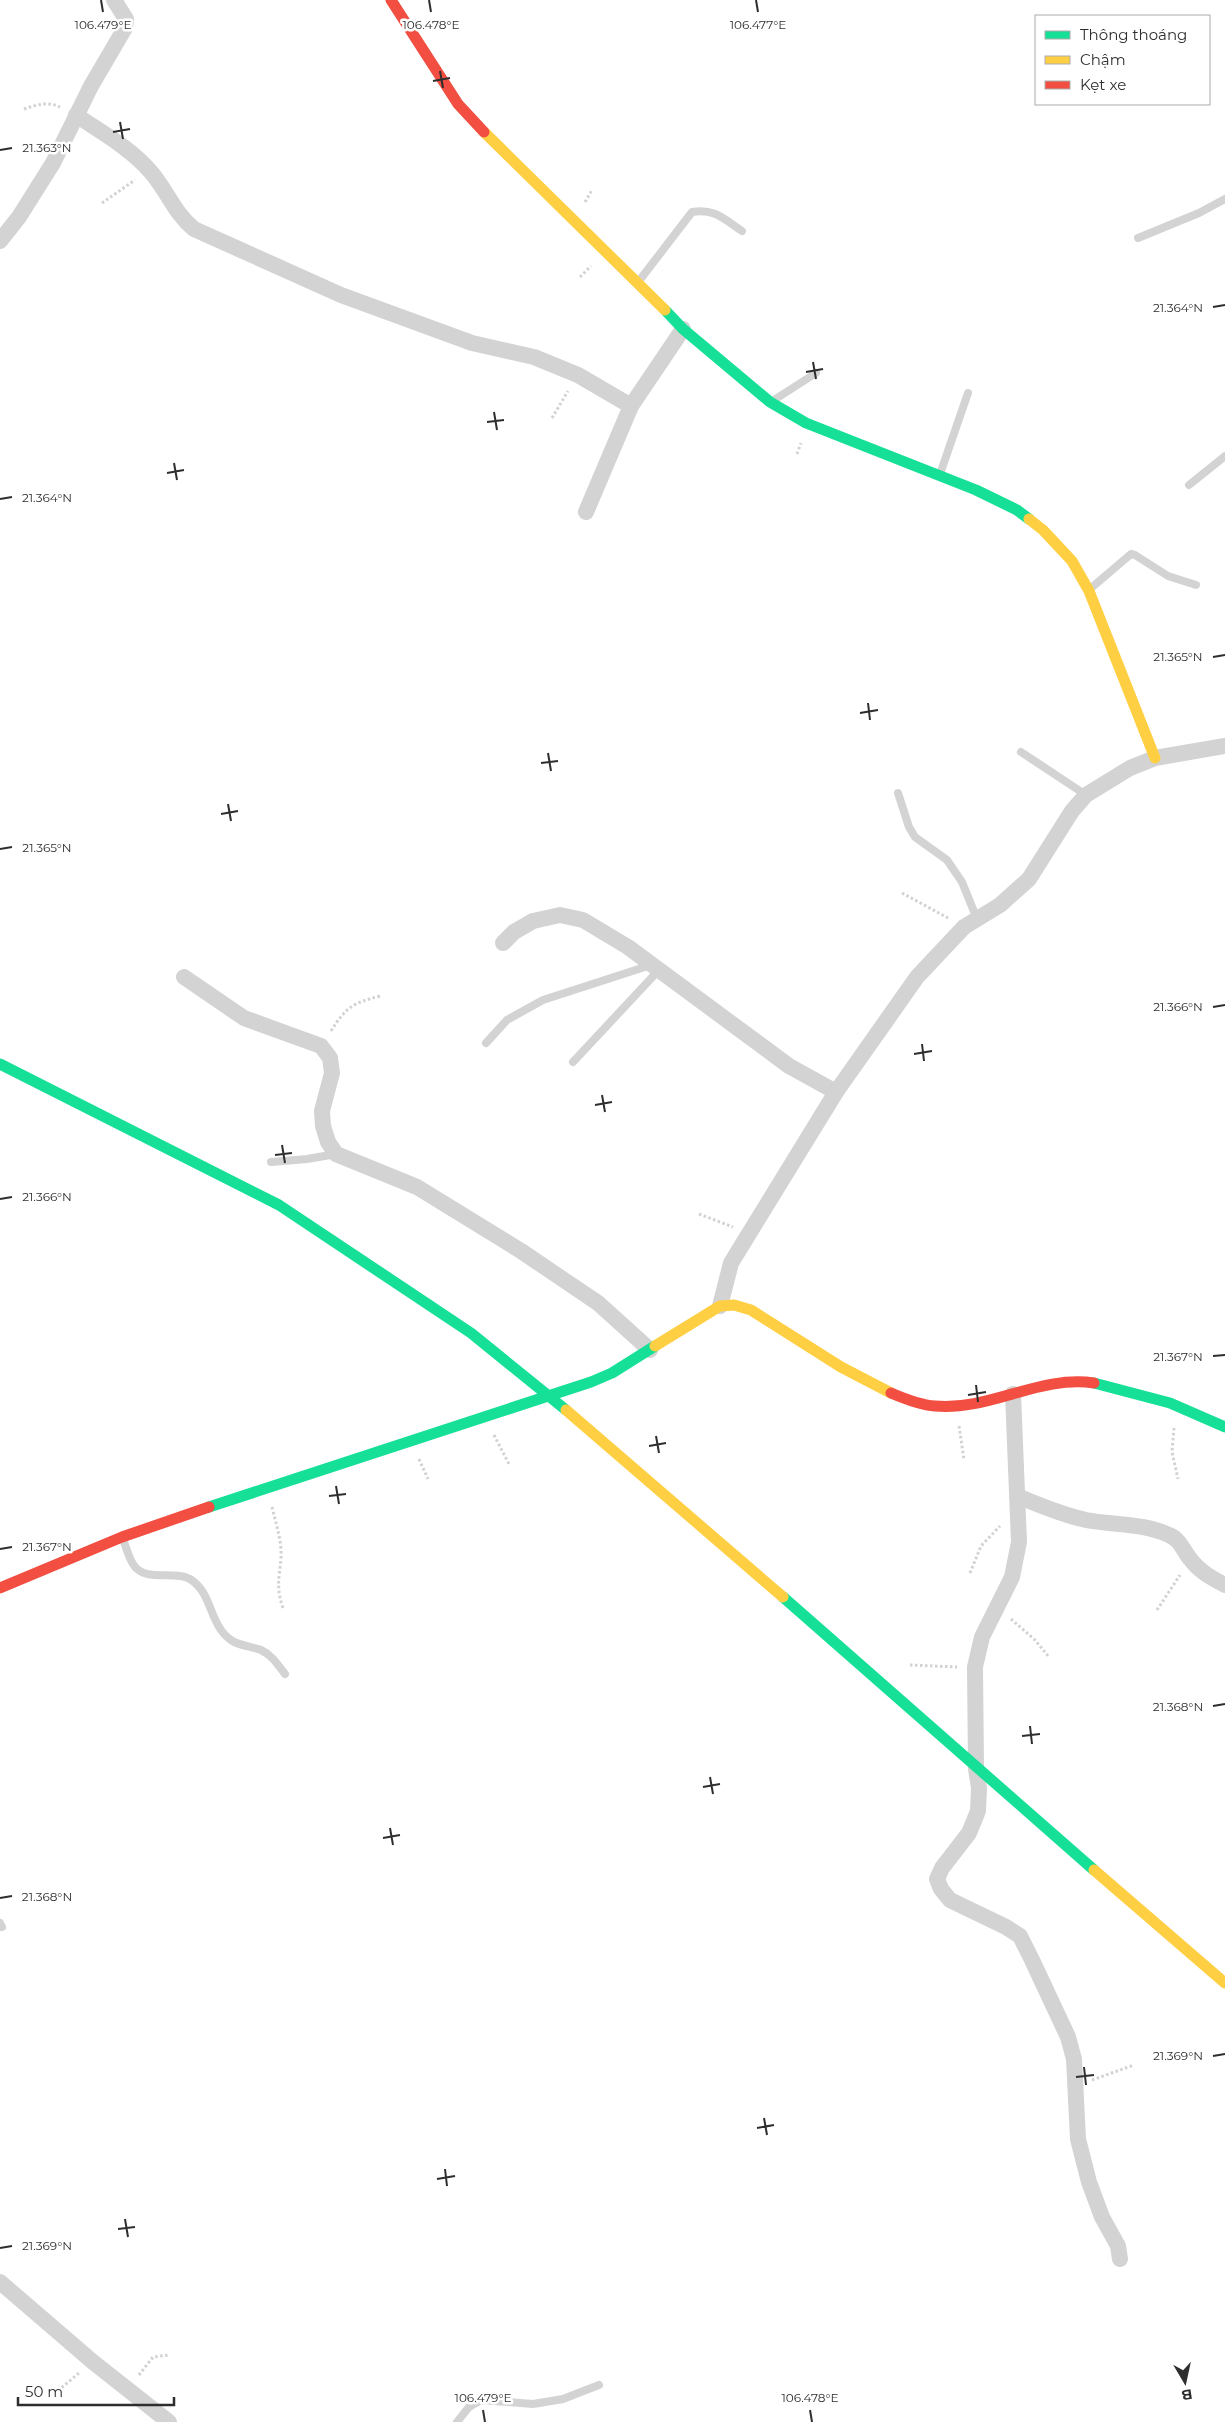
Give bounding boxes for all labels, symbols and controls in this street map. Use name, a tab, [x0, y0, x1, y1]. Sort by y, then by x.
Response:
legend	[1035, 15, 1210, 105]
text: 106.479°E	[75, 17, 131, 32]
text: 106.478°E	[403, 17, 459, 32]
text: 106.477°E	[730, 17, 786, 32]
text: Thông thoáng	[1080, 25, 1187, 44]
text: Chậm	[1080, 50, 1126, 69]
text: Kẹt xe	[1080, 75, 1126, 94]
text: 21.363°N	[22, 140, 72, 155]
text: 21.364°N	[1153, 300, 1203, 315]
text: 21.364°N	[22, 490, 72, 505]
text: 21.365°N	[1153, 649, 1203, 664]
text: 21.365°N	[22, 840, 72, 855]
text: 21.366°N	[1153, 999, 1203, 1014]
text: 21.366°N	[22, 1189, 72, 1204]
text: 21.367°N	[1153, 1349, 1203, 1364]
text: 21.367°N	[22, 1539, 72, 1554]
text: 21.368°N	[1153, 1699, 1203, 1714]
text: 21.368°N	[22, 1889, 72, 1904]
text: 21.369°N	[1153, 2048, 1203, 2063]
text: 21.369°N	[22, 2238, 72, 2253]
north arrow	[1160, 2357, 1210, 2407]
scale bar	[18, 2374, 174, 2406]
text: 50 m	[25, 2382, 63, 2401]
text: B	[1180, 2385, 1194, 2405]
text: 106.479°E	[455, 2390, 511, 2405]
text: 106.478°E	[782, 2390, 838, 2405]

